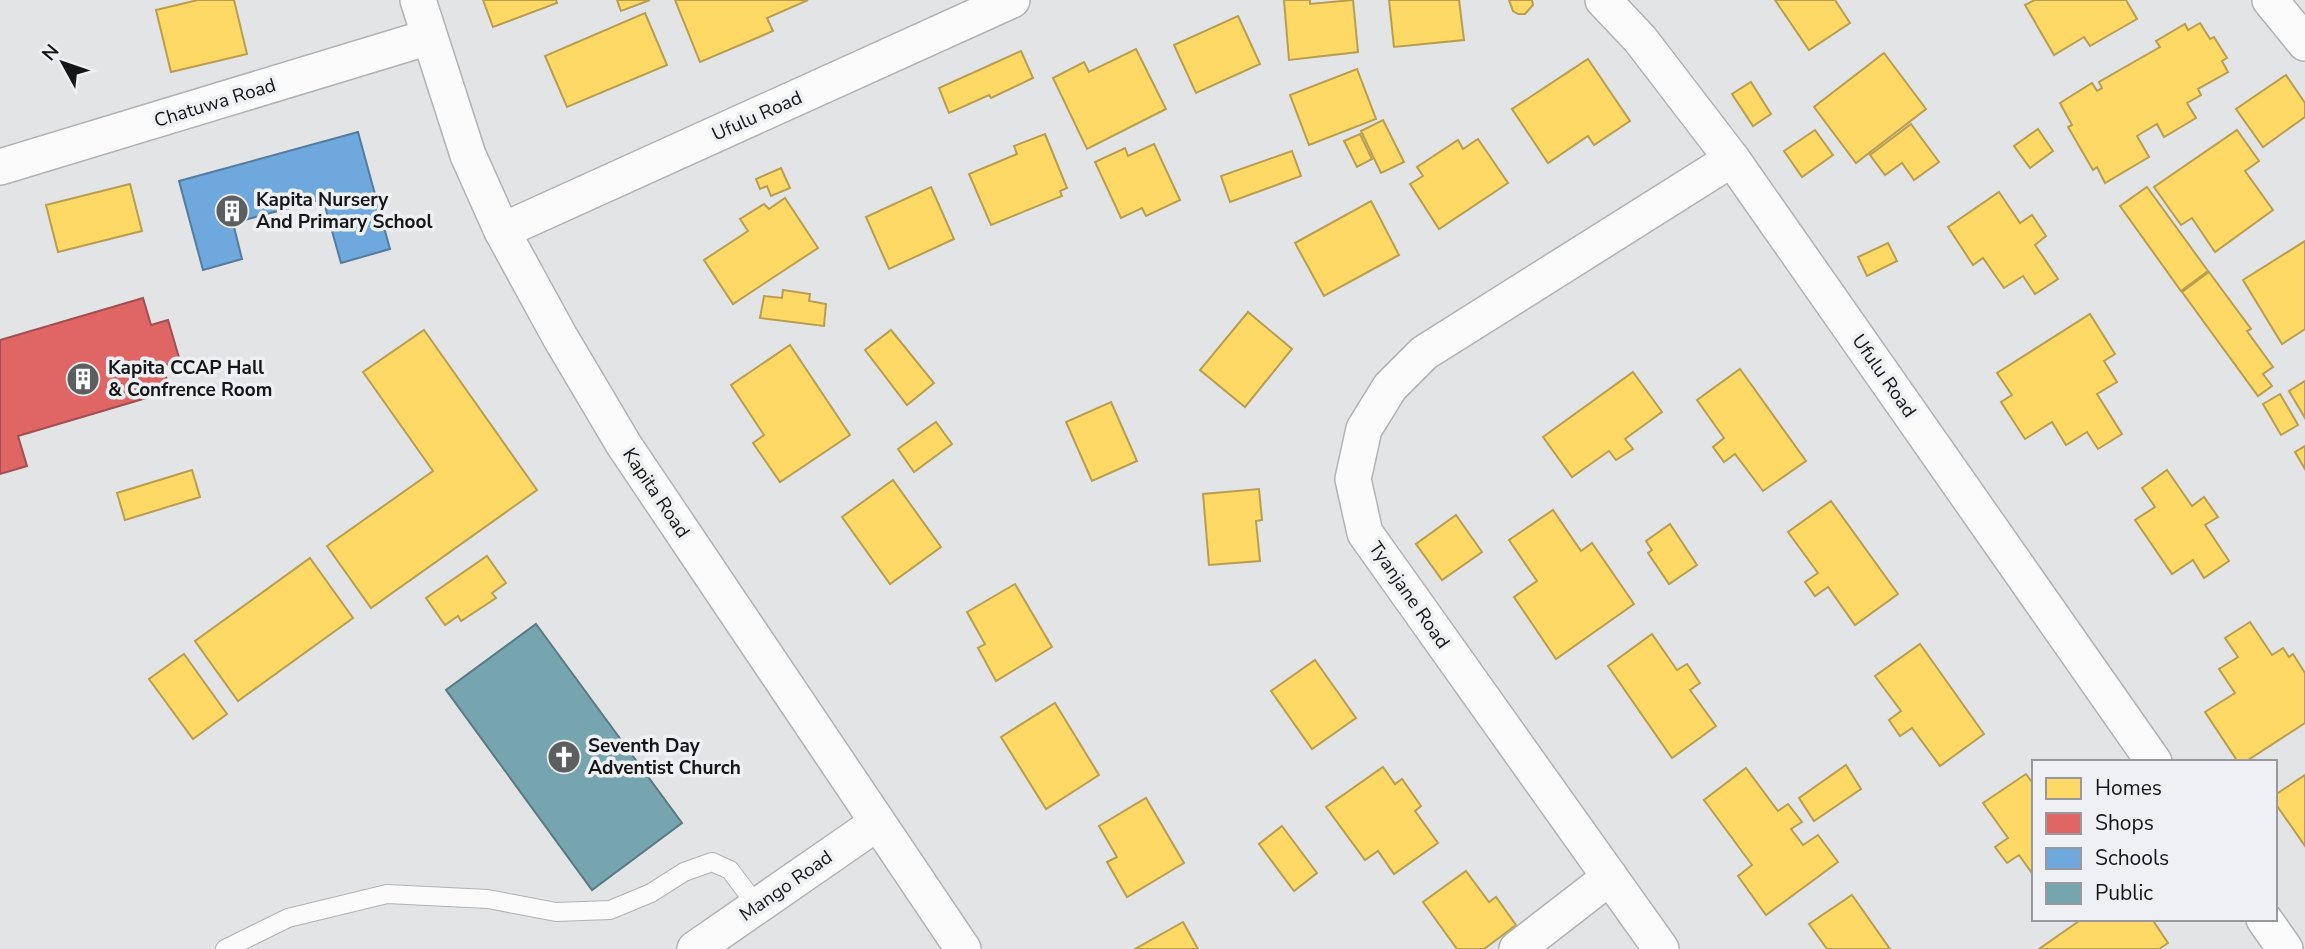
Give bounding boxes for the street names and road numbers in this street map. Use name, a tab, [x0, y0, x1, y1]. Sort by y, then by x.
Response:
street label: Chatuwa Road	[151, 72, 279, 134]
street label: Ufulu Road	[708, 85, 806, 147]
street label: Ufulu Road	[1846, 329, 1922, 423]
street label: Kapita Road	[616, 443, 696, 543]
street label: Tyanjane Road	[1362, 536, 1456, 654]
street label: Mango Road	[734, 844, 838, 928]

